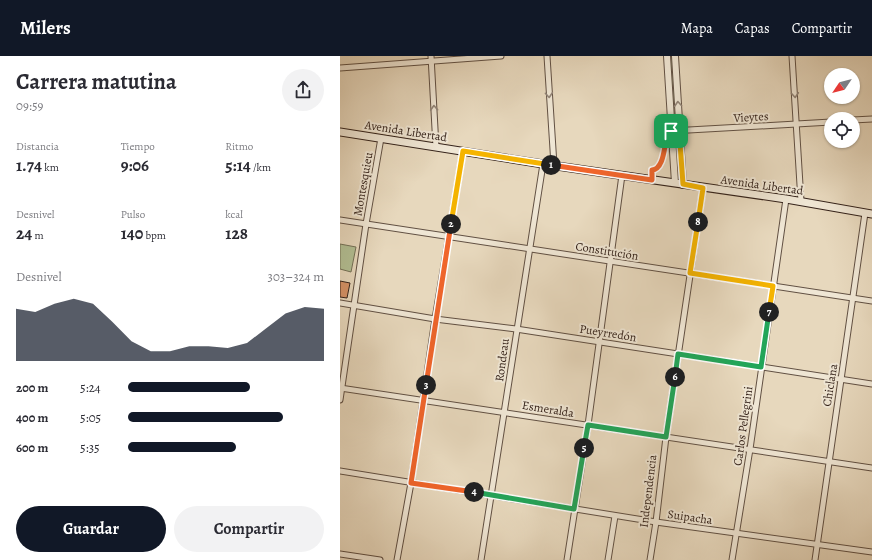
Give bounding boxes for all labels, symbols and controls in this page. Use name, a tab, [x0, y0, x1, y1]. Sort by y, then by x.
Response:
text: Milers	[20, 15, 71, 41]
text: Mapa	[681, 19, 713, 38]
text: Capas	[735, 19, 770, 38]
text: Compartir	[792, 19, 852, 38]
text: Carrera matutina	[16, 67, 177, 97]
north arrow	[824, 68, 860, 104]
map controls	[824, 68, 860, 148]
button: share	[282, 69, 324, 111]
one-way arrow	[545, 92, 554, 98]
one-way arrow	[790, 92, 799, 98]
text: 09:59	[16, 97, 43, 114]
one-way arrow	[673, 101, 682, 107]
one-way arrow	[429, 105, 438, 111]
street label: Vieytes	[732, 108, 769, 126]
button: locate	[824, 112, 860, 148]
pin	[654, 114, 688, 148]
street label: Avenida Libertad	[363, 116, 449, 145]
icon: arrive	[660, 120, 682, 142]
text: Distancia	[16, 139, 59, 154]
text: Tiempo	[121, 139, 155, 154]
text: Ritmo	[225, 139, 253, 154]
street label: Montesquieu	[350, 150, 377, 217]
text: 1.74	[16, 154, 42, 177]
text: 9:06	[121, 154, 149, 177]
text: 5:14	[225, 154, 251, 177]
pin: 1	[541, 155, 561, 175]
text: 1	[549, 157, 553, 172]
text: km	[42, 160, 59, 175]
text: /km	[251, 160, 271, 175]
street label: Avenida Libertad	[719, 171, 805, 199]
text: Desnivel	[16, 207, 55, 222]
text: Pulso	[121, 207, 145, 222]
text: kcal	[225, 207, 243, 222]
pin: 8	[688, 212, 708, 232]
pin: 2	[441, 214, 461, 234]
text: 8	[695, 214, 701, 229]
text: 2	[448, 216, 454, 231]
text: 24	[16, 222, 32, 245]
text: 140	[121, 222, 143, 245]
text: 128	[225, 222, 248, 245]
text: m	[32, 228, 44, 243]
text: bpm	[143, 228, 166, 243]
street label: Constitución	[574, 238, 640, 264]
text: Desnivel	[16, 268, 62, 285]
text: 303–324 m	[267, 268, 324, 285]
pin: 7	[759, 302, 779, 322]
text: 7	[767, 304, 771, 319]
street label: Pueyrredón	[578, 321, 638, 345]
street label: Rondeau	[491, 337, 513, 383]
street label: Chiclana	[819, 362, 841, 408]
pin: 6	[665, 367, 685, 387]
text: 6	[672, 369, 678, 384]
pin: 3	[416, 375, 436, 395]
text: 3	[424, 377, 428, 392]
text: 200 m	[16, 379, 49, 396]
text: 5:24	[80, 379, 101, 396]
street label: Carlos Pellegrini	[729, 385, 757, 467]
street label: Esmeralda	[521, 397, 575, 421]
text: 400 m	[16, 409, 48, 426]
text: 5:05	[80, 409, 101, 426]
pin: 5	[574, 438, 594, 458]
text: 600 m	[16, 439, 48, 456]
text: 5:35	[80, 439, 100, 456]
text: 5	[582, 440, 586, 455]
street label: Independencia	[636, 453, 660, 528]
pin: 4	[464, 482, 484, 502]
text: 4	[471, 484, 477, 499]
button: Guardar	[16, 506, 166, 552]
button: Compartir	[174, 506, 324, 552]
street label: Suipacha	[666, 506, 714, 528]

